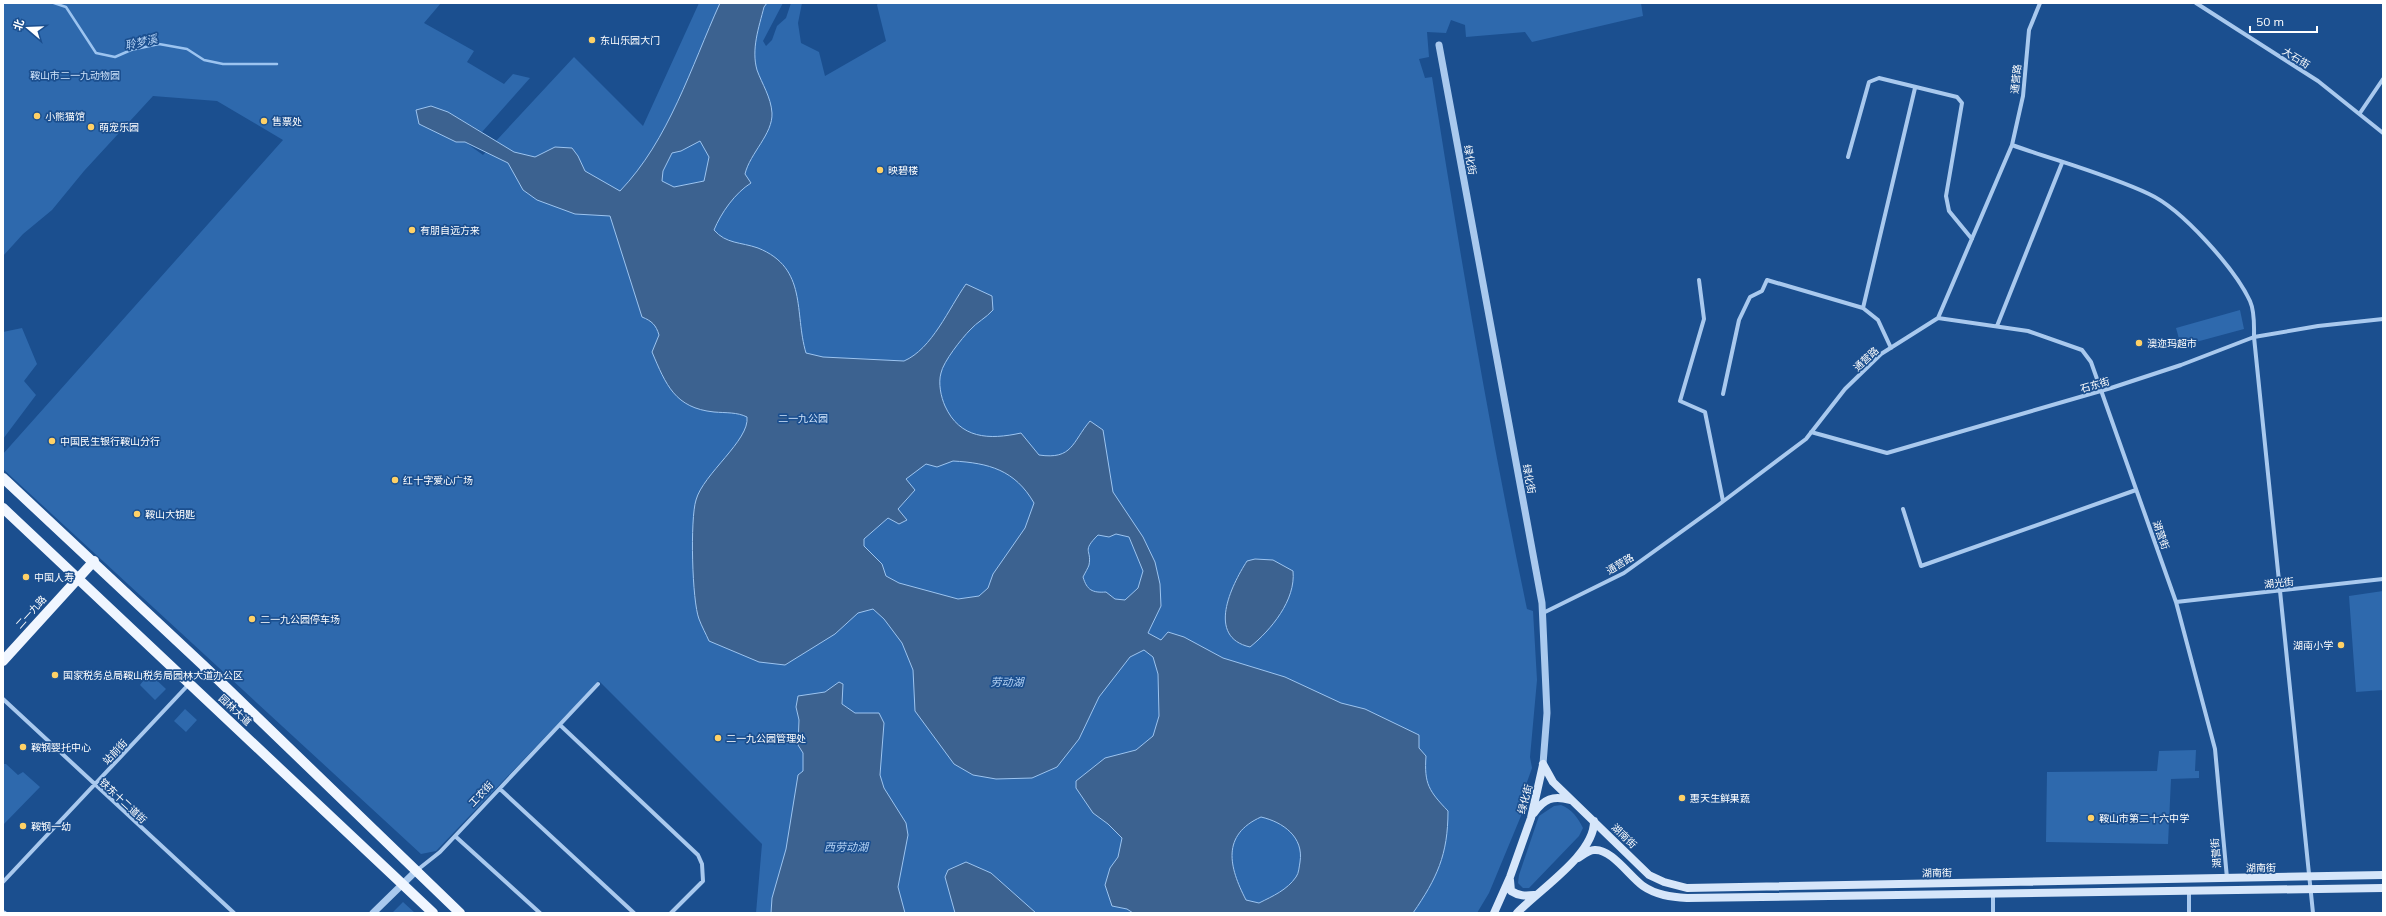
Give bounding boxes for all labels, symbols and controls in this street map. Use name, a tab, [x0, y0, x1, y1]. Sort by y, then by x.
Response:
north arrow	[8, 8, 48, 48]
scale bar	[2250, 8, 2317, 34]
text: 50 m	[2256, 14, 2284, 29]
text: 北	[10, 17, 27, 32]
water label: 聆梦溪	[123, 31, 160, 53]
place label: 东山乐园大门	[600, 34, 660, 47]
marker: 东山乐园大门	[587, 35, 597, 45]
street label: 大石街	[2280, 45, 2312, 71]
street label: 通营路	[2008, 63, 2024, 95]
park label: 鞍山市二一九动物园	[30, 69, 120, 82]
place label: 小熊猫馆	[45, 110, 85, 123]
marker: 小熊猫馆	[32, 111, 42, 121]
place label: 售票处	[272, 115, 302, 128]
marker: 售票处	[259, 116, 269, 126]
place label: 萌宠乐园	[99, 121, 139, 134]
marker: 萌宠乐园	[86, 122, 96, 132]
street label: 绿化街	[1461, 144, 1479, 176]
place label: 映碧楼	[888, 164, 918, 177]
marker: 映碧楼	[875, 165, 885, 175]
place label: 有朋自远方来	[420, 224, 480, 237]
marker: 有朋自远方来	[407, 225, 417, 235]
place label: 澳迩玛超市	[2147, 337, 2197, 350]
marker: 澳迩玛超市	[2134, 338, 2144, 348]
street label: 通营路	[1851, 344, 1881, 374]
street label: 石东街	[2079, 375, 2111, 395]
park label: 二一九公园	[778, 412, 828, 425]
place label: 中国民生银行鞍山分行	[60, 435, 160, 448]
marker: 中国民生银行鞍山分行	[47, 436, 57, 446]
street label: 绿化街	[1520, 463, 1538, 495]
place label: 红十字爱心广场	[403, 474, 473, 487]
marker: 红十字爱心广场	[390, 475, 400, 485]
place label: 鞍山大钥匙	[145, 508, 195, 521]
marker: 鞍山大钥匙	[132, 509, 142, 519]
street label: 湖营街	[2150, 519, 2172, 551]
street label: 通营路	[1604, 551, 1636, 577]
place label: 中国人寿	[34, 571, 74, 584]
marker: 中国人寿	[21, 572, 31, 582]
street label: 湖光街	[2263, 575, 2295, 591]
street label: 二一九路	[13, 593, 49, 631]
place label: 二一九公园停车场	[260, 613, 340, 626]
marker: 二一九公园停车场	[247, 614, 257, 624]
place label: 湖南小学	[2293, 639, 2333, 652]
marker: 湖南小学	[2336, 640, 2346, 650]
place label: 国家税务总局鞍山税务局园林大道办公区	[63, 669, 243, 682]
marker: 国家税务总局鞍山税务局园林大道办公区	[50, 670, 60, 680]
water label: 劳动湖	[991, 675, 1025, 689]
street label: 园林大道	[216, 692, 254, 728]
place label: 二一九公园管理处	[726, 732, 806, 745]
marker: 二一九公园管理处	[713, 733, 723, 743]
street label: 站前街	[100, 737, 130, 767]
place label: 鞍钢婴托中心	[31, 741, 91, 754]
marker: 鞍钢婴托中心	[18, 742, 28, 752]
street label: 铁东十二道街	[97, 776, 149, 826]
street label: 工农街	[466, 779, 496, 809]
street label: 绿化街	[1515, 783, 1535, 815]
place label: 惠天生鲜果蔬	[1690, 792, 1750, 805]
marker: 惠天生鲜果蔬	[1677, 793, 1687, 803]
place label: 鞍山市第二十六中学	[2099, 812, 2189, 825]
marker: 鞍山市第二十六中学	[2086, 813, 2096, 823]
place label: 鞍钢一幼	[31, 820, 71, 833]
marker: 鞍钢一幼	[18, 821, 28, 831]
street label: 湖南街	[1609, 821, 1639, 851]
street label: 湖营街	[2208, 837, 2224, 869]
water label: 西劳动湖	[824, 840, 870, 854]
street label: 湖南街	[2246, 861, 2276, 875]
street label: 湖南街	[1922, 866, 1952, 880]

